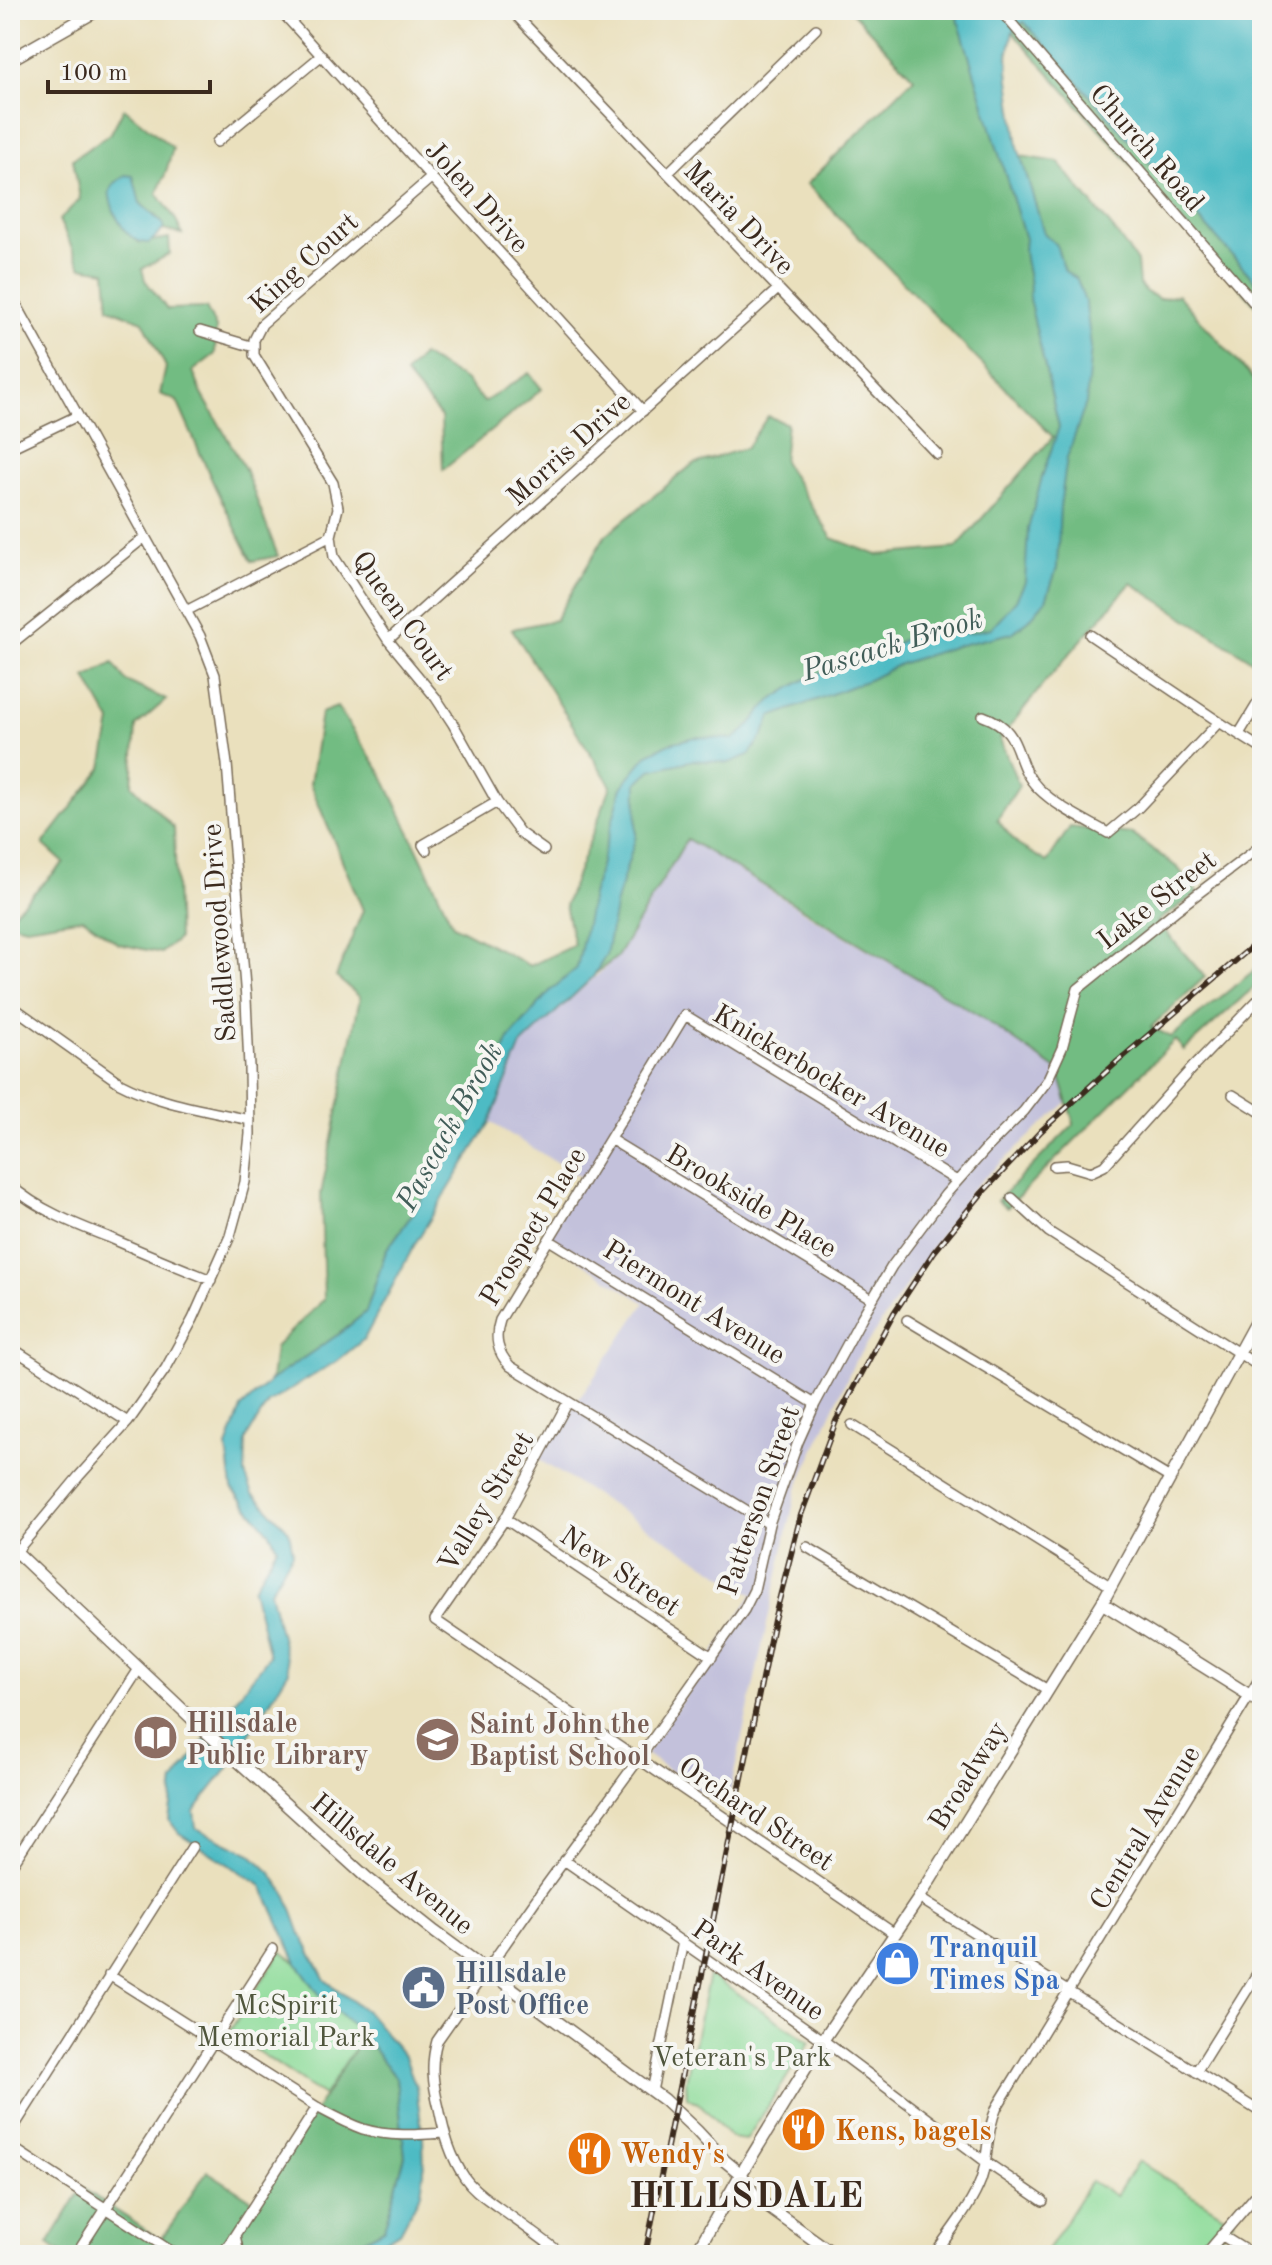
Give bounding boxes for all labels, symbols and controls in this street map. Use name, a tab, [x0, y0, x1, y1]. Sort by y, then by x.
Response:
scale bar	[48, 44, 210, 94]
text: 100 m	[60, 62, 128, 86]
street label: Church Road	[1083, 80, 1208, 218]
street label: Jolen Drive	[419, 137, 533, 259]
street label: Maria Drive	[677, 157, 798, 281]
street label: King Court	[245, 208, 365, 320]
street label: Morris Drive	[503, 388, 637, 513]
street label: Queen Court	[346, 547, 458, 687]
water label: Pascack Brook	[798, 604, 987, 688]
street label: Saddlewood Drive	[199, 823, 243, 1043]
street label: Lake Street	[1093, 847, 1222, 956]
street label: Knickerbocker Avenue	[707, 1001, 954, 1164]
water label: Pascack Brook	[392, 1038, 509, 1217]
street label: Brookside Place	[660, 1141, 841, 1264]
street label: Prospect Place	[476, 1143, 593, 1312]
street label: Piermont Avenue	[597, 1236, 789, 1371]
street label: Patterson Street	[715, 1402, 806, 1600]
street label: Valley Street	[435, 1428, 540, 1578]
street label: New Street	[554, 1522, 684, 1623]
place label: Hillsdale Public Library	[186, 1711, 369, 1771]
place label: Saint John the Baptist School	[469, 1712, 650, 1772]
library icon: Hillsdale Public Library	[131, 1714, 179, 1762]
school or university icon: Saint John the Baptist School	[414, 1715, 462, 1763]
street label: Broadway	[925, 1717, 1014, 1836]
street label: Central Avenue	[1087, 1742, 1207, 1916]
street label: Orchard Street	[673, 1753, 838, 1878]
street label: Hillsdale Avenue	[304, 1789, 478, 1941]
street label: Park Avenue	[686, 1916, 829, 2027]
place label: Tranquil Times Spa	[929, 1936, 1060, 1996]
shop icon: Tranquil Times Spa	[874, 1939, 922, 1987]
place label: Hillsdale Post Office	[455, 1961, 589, 2021]
public building icon: Hillsdale Post Office	[400, 1964, 448, 2012]
park label: McSpirit Memorial Park	[197, 1993, 375, 2053]
park label: Veteran's Park	[652, 2045, 832, 2073]
restaurant icon: Kens, bagels	[780, 2106, 828, 2154]
place label: Kens, bagels	[835, 2119, 991, 2147]
restaurant icon: Wendy's	[565, 2129, 613, 2177]
place label: Wendy's	[620, 2142, 725, 2170]
district label: HILLSDALE	[629, 2180, 865, 2216]

